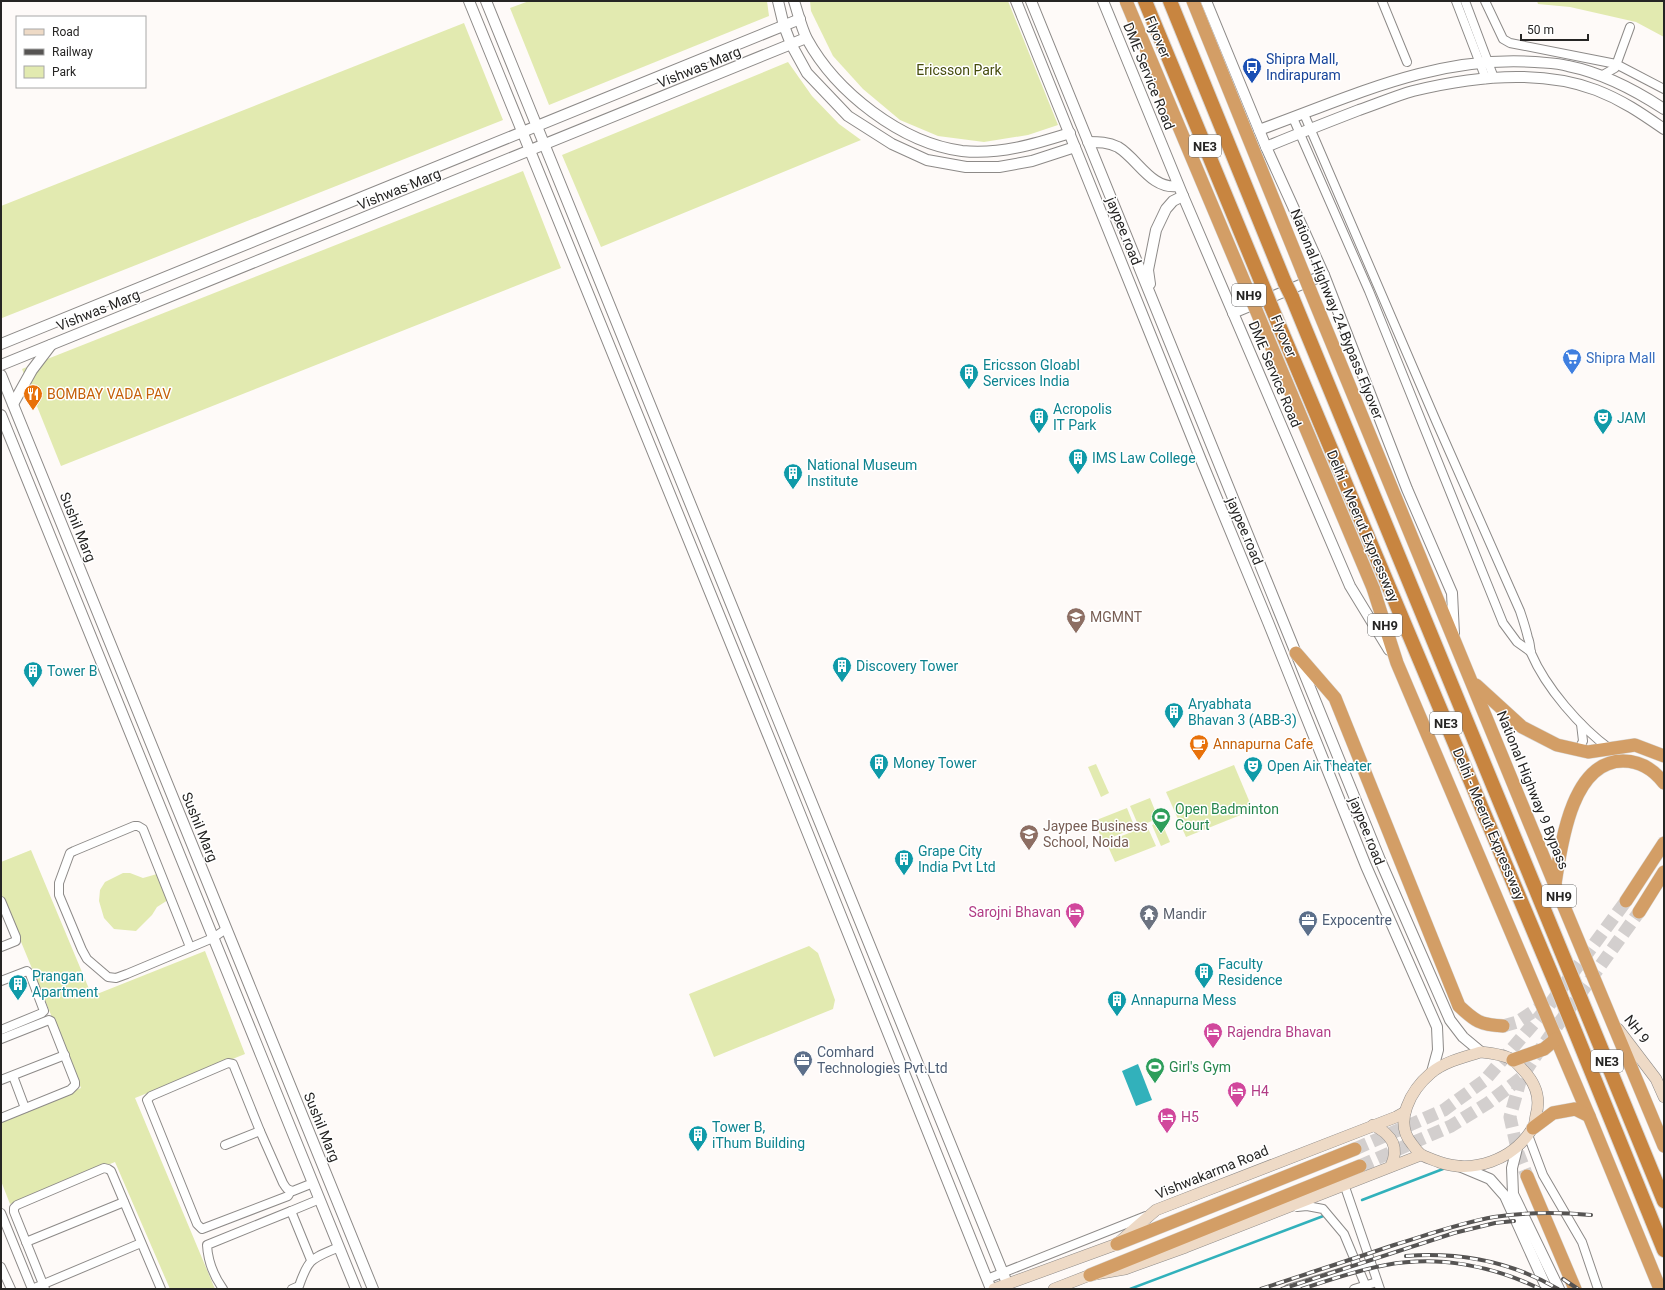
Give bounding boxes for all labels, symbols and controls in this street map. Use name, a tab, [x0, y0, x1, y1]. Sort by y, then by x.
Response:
street label: Flyover	[1142, 13, 1174, 61]
legend	[16, 16, 146, 88]
scale bar	[1521, 16, 1588, 42]
street label: DME Service Road	[1120, 20, 1178, 132]
text: 50 m	[1527, 23, 1554, 37]
text: Road	[52, 25, 80, 39]
street label: Vishwas Marg	[655, 43, 743, 91]
text: Railway	[52, 45, 93, 59]
place label: Shipra Mall, Indirapuram	[1266, 51, 1341, 83]
bus stop icon: Shipra Mall, Indirapuram	[1241, 56, 1263, 84]
park label: Ericsson Park	[916, 62, 1003, 78]
text: Park	[52, 65, 77, 79]
road number: NE3	[1189, 135, 1221, 157]
street label: Vishwas Marg	[355, 165, 443, 213]
street label: jaypee road	[1103, 194, 1145, 267]
street label: National Highway 24 Bypass Flyover	[1287, 207, 1387, 422]
road number: NH9	[1232, 284, 1266, 306]
street label: Vishwas Marg	[54, 286, 142, 334]
street label: Flyover	[1268, 312, 1300, 360]
street label: DME Service Road	[1245, 318, 1305, 430]
supermarket icon: Shipra Mall	[1561, 347, 1583, 375]
place label: Shipra Mall	[1586, 350, 1656, 366]
place label: Ericsson Gloabl Services India	[983, 357, 1080, 389]
building icon: Ericsson Gloabl Services India	[958, 362, 980, 390]
restaurant icon: BOMBAY VADA PAV	[22, 383, 44, 411]
place label: BOMBAY VADA PAV	[47, 386, 171, 402]
place label: Acropolis IT Park	[1053, 401, 1112, 433]
building icon: Acropolis IT Park	[1028, 406, 1050, 434]
theatre icon: JAM	[1592, 407, 1614, 435]
place label: JAM	[1617, 410, 1646, 426]
building icon: IMS Law College	[1067, 447, 1089, 475]
street label: Delhi - Meerut Expressway	[1324, 448, 1402, 605]
place label: IMS Law College	[1092, 450, 1196, 466]
place label: National Museum Institute	[807, 457, 917, 489]
building icon: National Museum Institute	[782, 462, 804, 490]
street label: Sushil Marg	[57, 490, 99, 564]
street label: jaypee road	[1223, 494, 1266, 567]
school or university icon: MGMNT	[1065, 606, 1087, 634]
place label: MGMNT	[1090, 609, 1143, 625]
road number: NH9	[1368, 614, 1402, 636]
building icon: Discovery Tower	[831, 655, 853, 683]
place label: Discovery Tower	[856, 658, 958, 674]
building icon: Tower B	[22, 660, 44, 688]
place label: Tower B	[47, 663, 98, 679]
place label: Aryabhata Bhavan 3 (ABB-3)	[1188, 696, 1297, 729]
building icon: Aryabhata Bhavan 3 (ABB-3)	[1163, 701, 1185, 729]
street label: National Highway 9 Bypass	[1494, 708, 1572, 872]
road number: NE3	[1430, 712, 1462, 734]
cafe icon: Annapurna Cafe	[1188, 733, 1210, 761]
place label: Annapurna Cafe	[1213, 736, 1313, 752]
street label: Delhi - Meerut Expressway	[1450, 746, 1528, 903]
building icon: Money Tower	[868, 752, 890, 780]
place label: Money Tower	[893, 755, 977, 771]
theatre icon: Open Air Theater	[1242, 755, 1264, 783]
place label: Open Air Theater	[1267, 758, 1372, 774]
street label: Sushil Marg	[179, 790, 221, 864]
street label: jaypee road	[1346, 794, 1388, 867]
place label: Open Badminton Court	[1175, 801, 1279, 833]
sports icon: Open Badminton Court	[1150, 806, 1172, 834]
place label: Jaypee Business School, Noida	[1043, 818, 1148, 850]
school or university icon: Jaypee Business School, Noida	[1018, 823, 1040, 851]
place label: Grape City India Pvt Ltd	[918, 843, 996, 875]
building icon: Grape City India Pvt Ltd	[893, 848, 915, 876]
road number: NH9	[1542, 885, 1576, 907]
hotel icon: Sarojni Bhavan	[1064, 901, 1086, 929]
temple icon: Mandir	[1138, 903, 1160, 931]
place label: Sarojni Bhavan	[969, 904, 1061, 920]
place label: Mandir	[1163, 906, 1207, 922]
office icon: Expocentre	[1297, 909, 1319, 937]
place label: Expocentre	[1322, 912, 1392, 928]
place label: Faculty Residence	[1218, 956, 1282, 988]
building icon: Faculty Residence	[1193, 961, 1215, 989]
place label: Prangan Apartment	[32, 968, 99, 1000]
building icon: Prangan Apartment	[7, 973, 29, 1001]
building icon: Annapurna Mess	[1106, 989, 1128, 1017]
place label: Annapurna Mess	[1131, 992, 1236, 1008]
street label: NH 9	[1621, 1012, 1653, 1046]
hotel icon: Rajendra Bhavan	[1202, 1021, 1224, 1049]
place label: Rajendra Bhavan	[1227, 1024, 1331, 1040]
place label: Comhard Technologies Pvt.Ltd	[817, 1044, 948, 1076]
office icon: Comhard Technologies Pvt.Ltd	[792, 1049, 814, 1077]
road number: NE3	[1591, 1050, 1623, 1072]
sports icon: Girl's Gym	[1144, 1056, 1166, 1084]
place label: Girl's Gym	[1169, 1059, 1231, 1075]
hotel icon: H4	[1226, 1080, 1248, 1108]
place label: H4	[1251, 1083, 1269, 1099]
street label: Sushil Marg	[301, 1090, 343, 1164]
hotel icon: H5	[1156, 1106, 1178, 1134]
place label: H5	[1181, 1109, 1199, 1125]
place label: Tower B, iThum Building	[712, 1119, 805, 1151]
building icon: Tower B, iThum Building	[687, 1124, 709, 1152]
street label: Vishwakarma Road	[1153, 1142, 1271, 1202]

